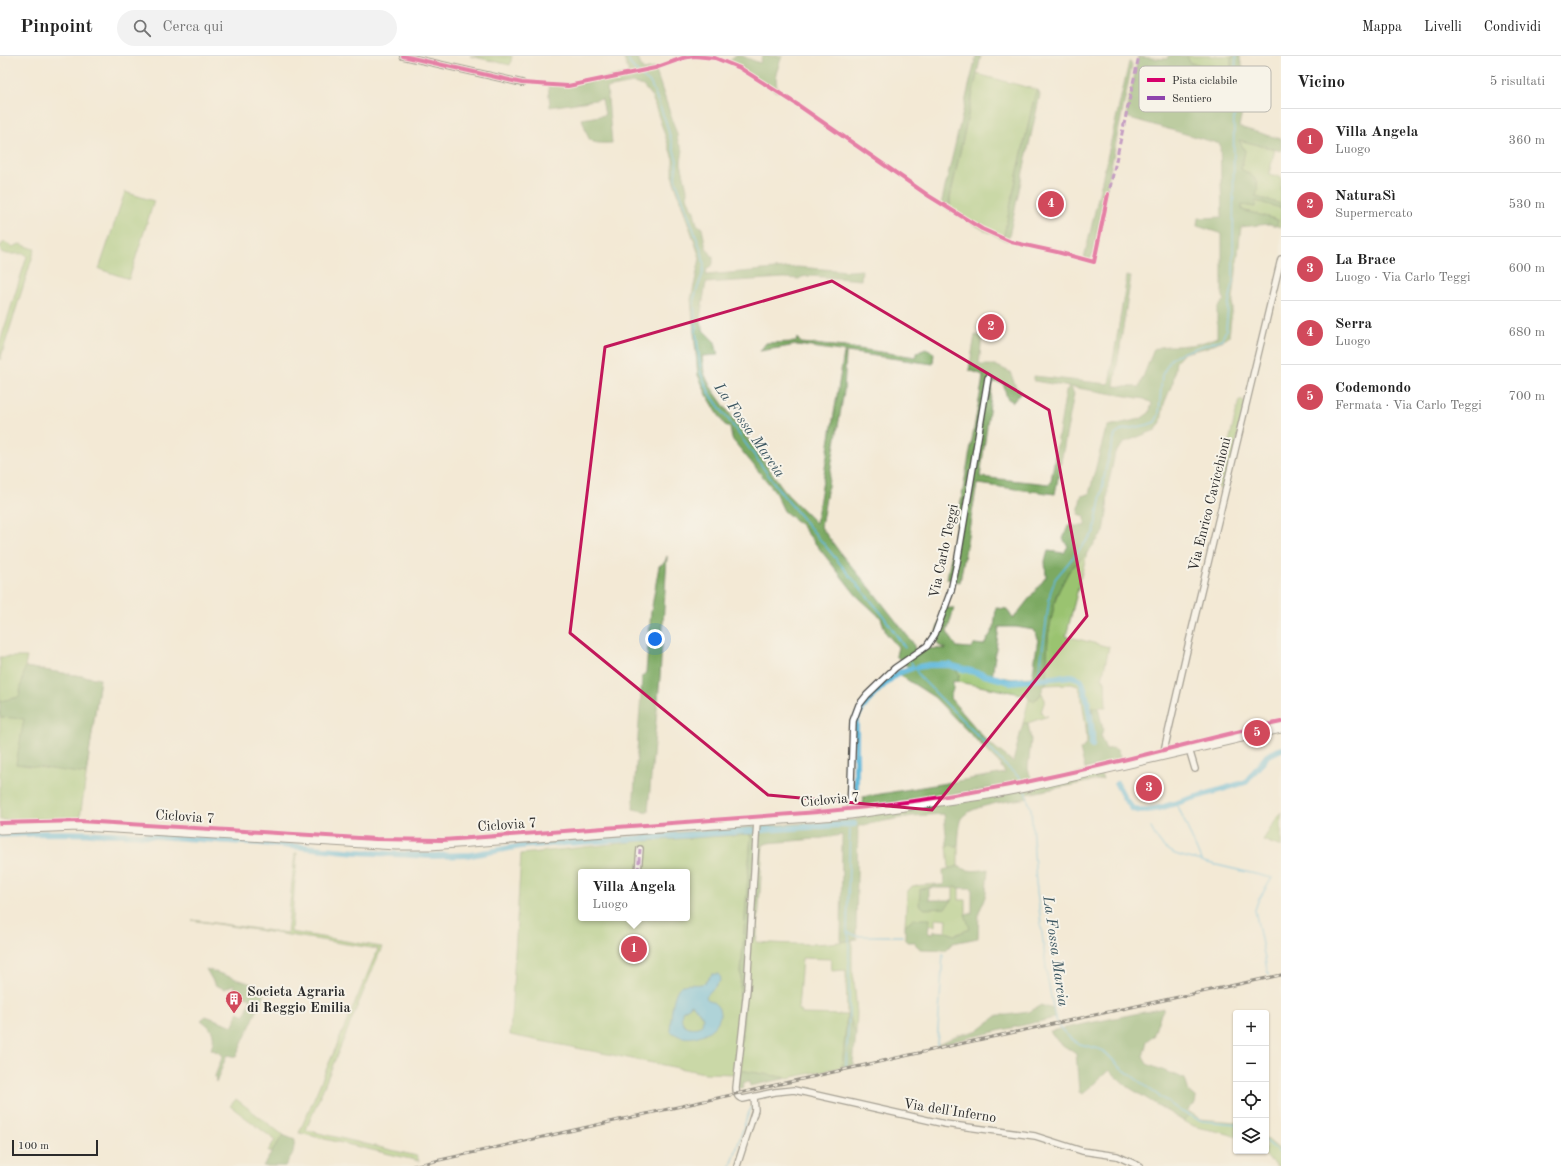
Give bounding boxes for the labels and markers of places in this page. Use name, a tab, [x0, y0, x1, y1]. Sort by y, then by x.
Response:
pin: 4	[1038, 189, 1064, 219]
pin: 2	[978, 312, 1004, 342]
pin: 5	[1244, 718, 1270, 748]
pin: 3	[1136, 773, 1162, 803]
pin: 1	[621, 934, 647, 964]
place label: Societa Agraria di Reggio Emilia	[247, 985, 351, 1015]
building icon: Societa Agraria di Reggio Emilia	[224, 989, 244, 1014]

